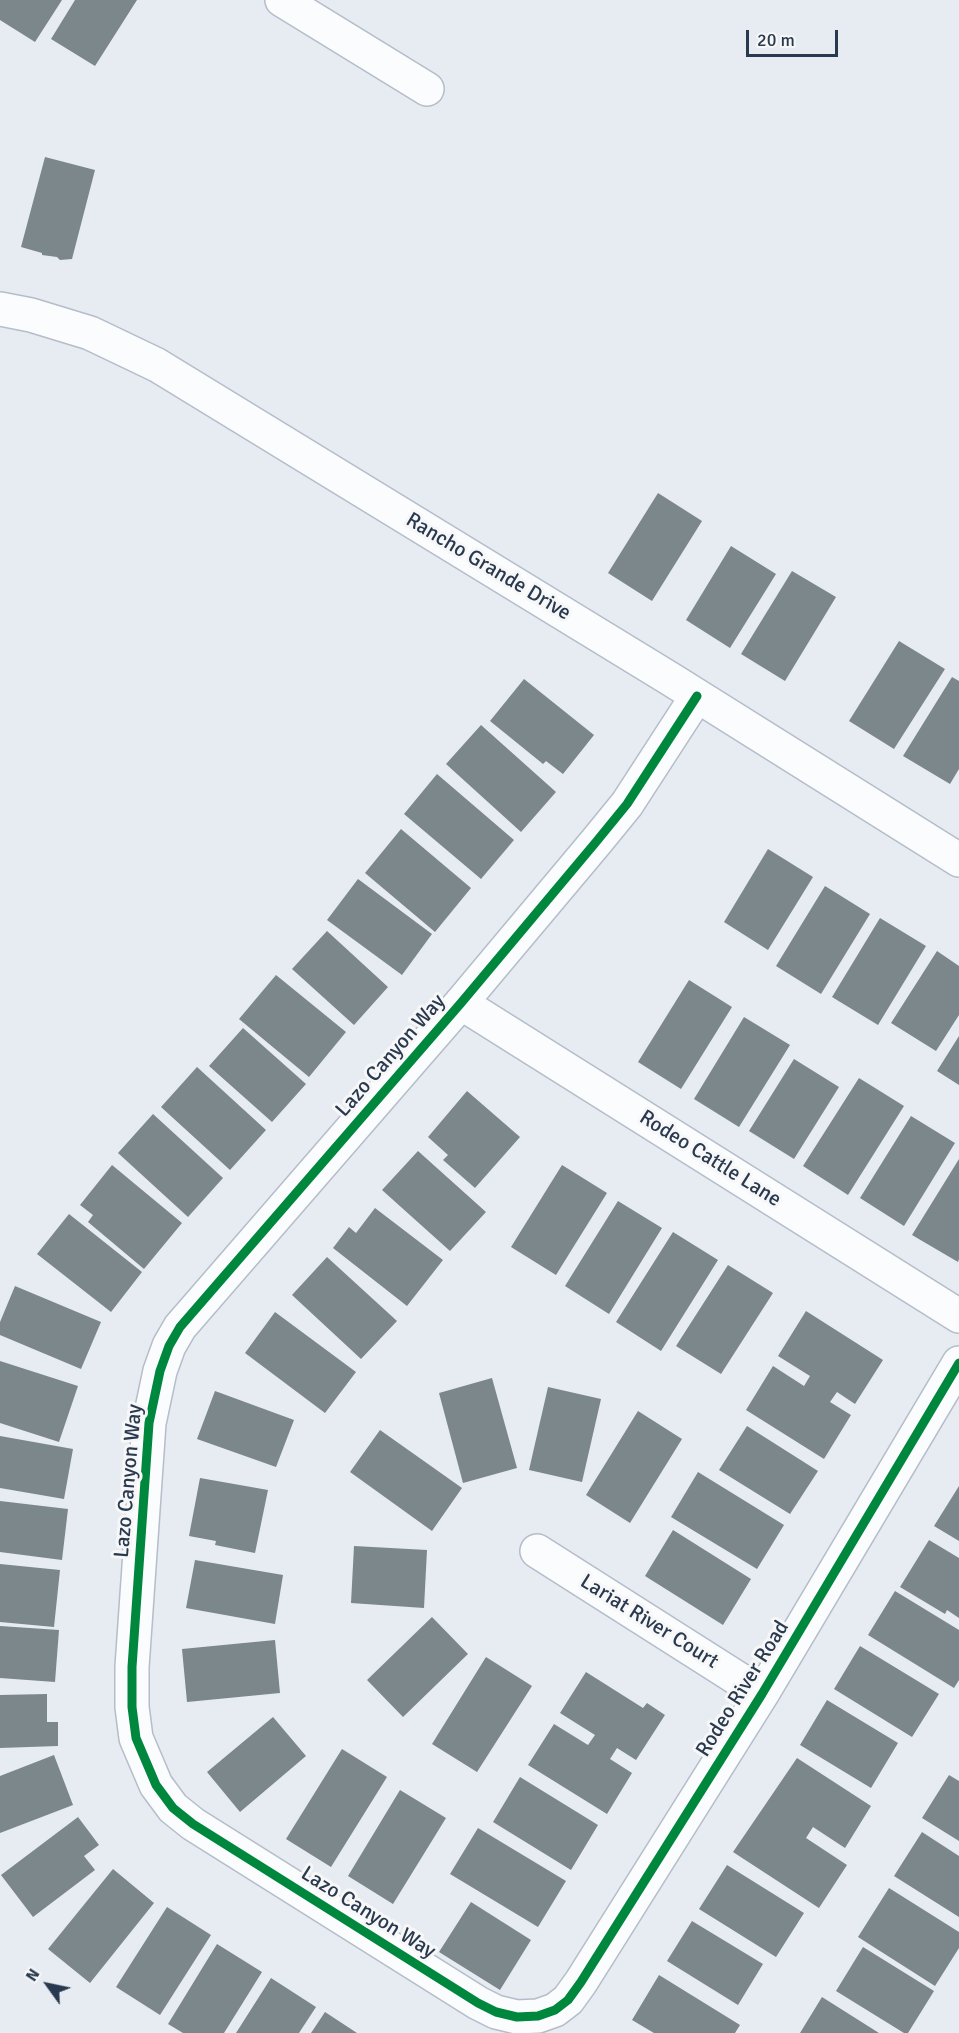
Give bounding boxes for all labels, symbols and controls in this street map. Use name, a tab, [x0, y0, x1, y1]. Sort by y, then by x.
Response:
scale bar	[749, 18, 840, 56]
text: 20 m	[757, 29, 795, 51]
street label: Rancho Grande Drive	[401, 508, 575, 626]
street label: Lazo Canyon Way	[331, 990, 451, 1122]
street label: Rodeo Cattle Lane	[634, 1105, 786, 1213]
street label: Lazo Canyon Way	[110, 1403, 148, 1559]
street label: Lariat River Court	[575, 1569, 723, 1675]
street label: Rodeo River Road	[691, 1616, 795, 1762]
street label: Lazo Canyon Way	[296, 1861, 440, 1965]
north arrow	[18, 1955, 78, 2015]
text: N	[21, 1965, 44, 1985]

